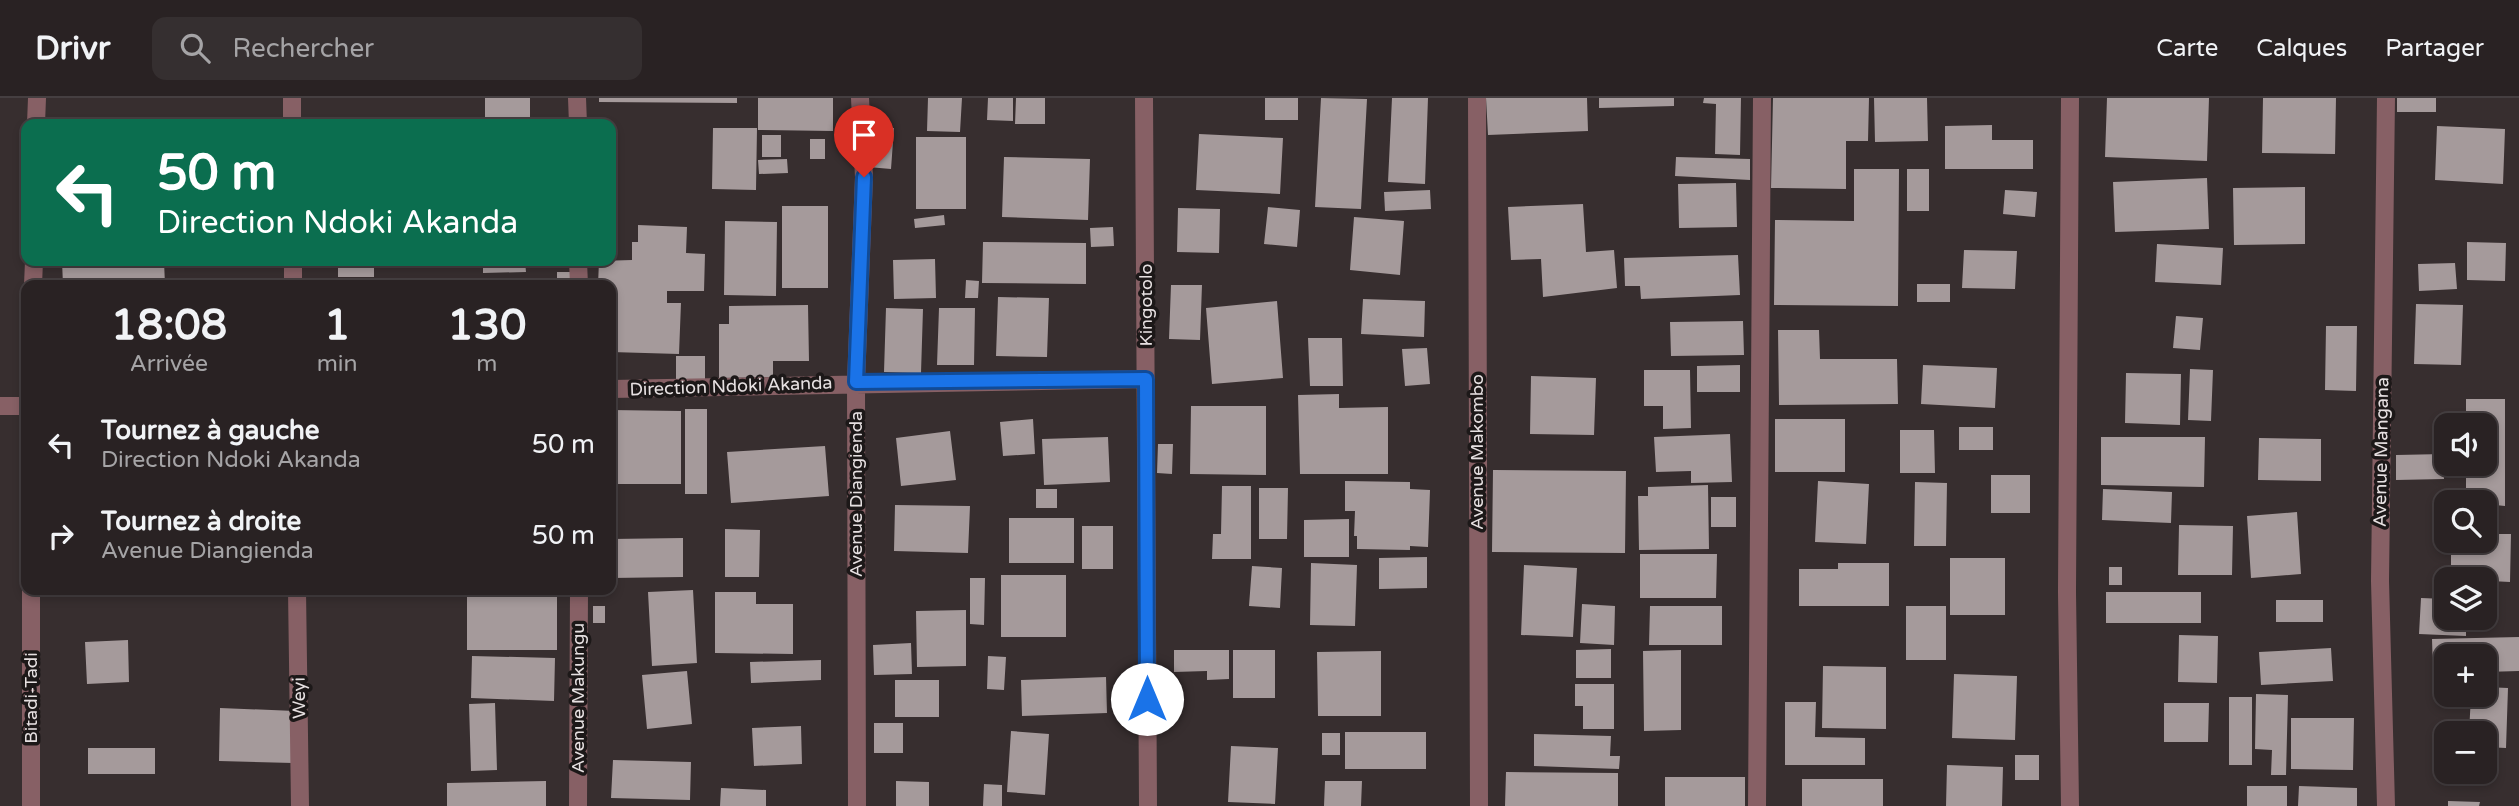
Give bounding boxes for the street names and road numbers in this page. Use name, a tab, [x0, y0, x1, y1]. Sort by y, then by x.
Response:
street label: Kingotolo	[1135, 264, 1157, 346]
street label: Direction Ndoki Akanda	[629, 371, 833, 401]
street label: Avenue Makombo	[1466, 374, 1488, 530]
street label: Avenue Mangana	[2369, 377, 2393, 527]
street label: Avenue Diangienda	[845, 411, 867, 577]
street label: Avenue Makungu	[567, 623, 589, 773]
street label: Bitadi-Tadi	[20, 652, 42, 744]
street label: Weyi	[288, 677, 310, 719]

